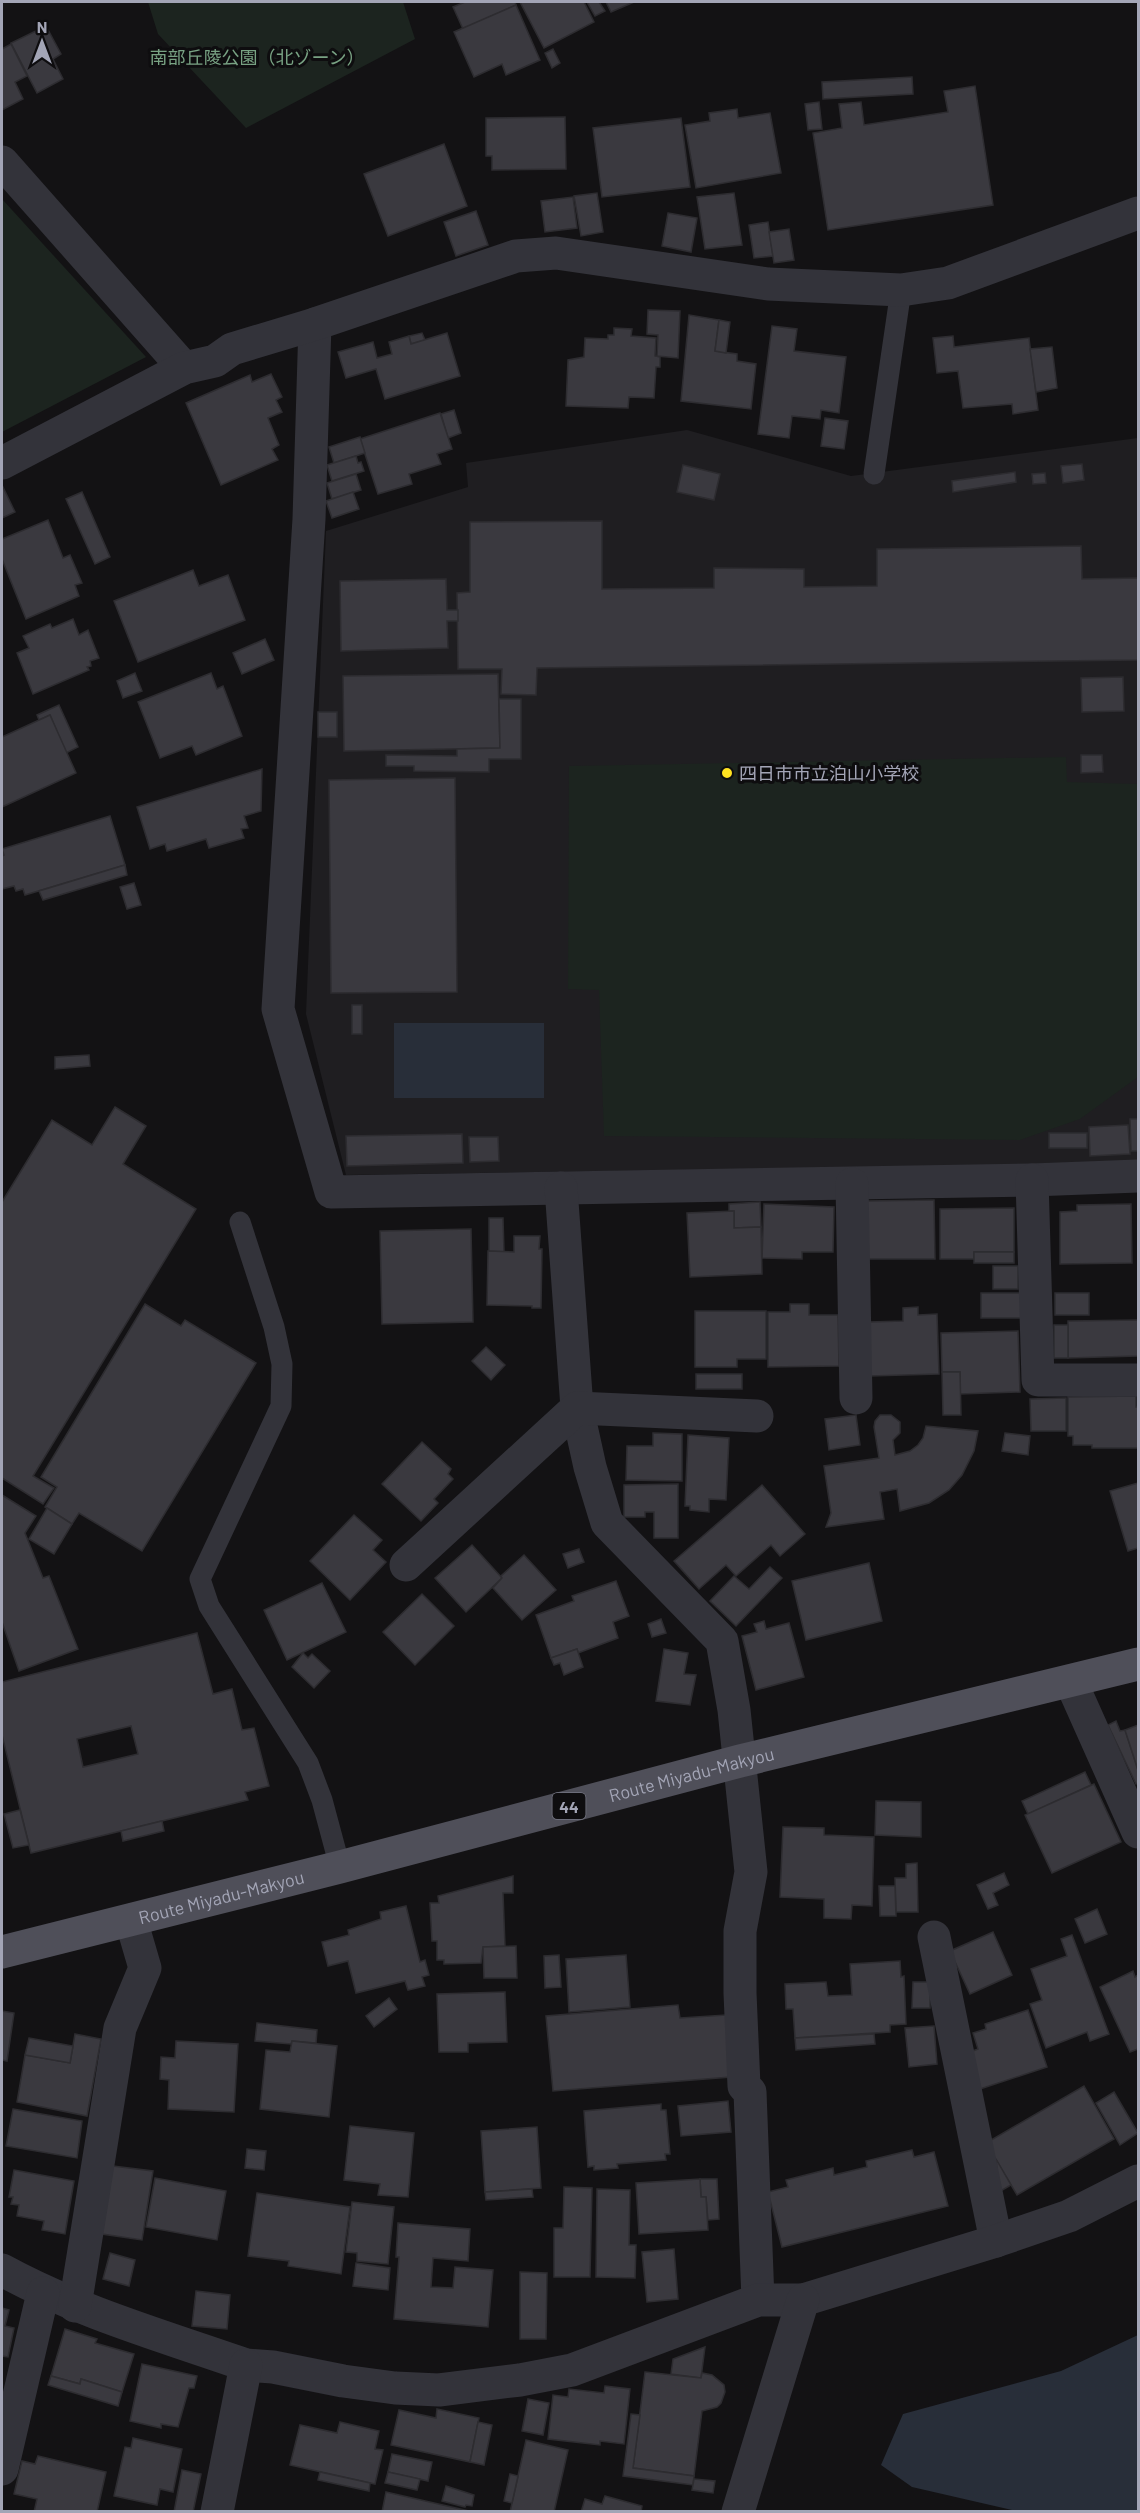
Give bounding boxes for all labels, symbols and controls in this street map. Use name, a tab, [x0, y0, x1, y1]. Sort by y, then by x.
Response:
north arrow	[12, 12, 72, 72]
text: N	[37, 17, 47, 36]
park label: 南部丘陵公園（北ゾーン）	[149, 46, 365, 68]
place label: 四日市市立泊山小学校	[739, 762, 919, 784]
marker: 四日市市立泊山小学校	[720, 766, 734, 780]
street label: Route Miyadu-Makyou	[606, 1742, 776, 1806]
road number: 44	[552, 1793, 586, 1819]
street label: Route Miyadu-Makyou	[136, 1865, 306, 1928]

